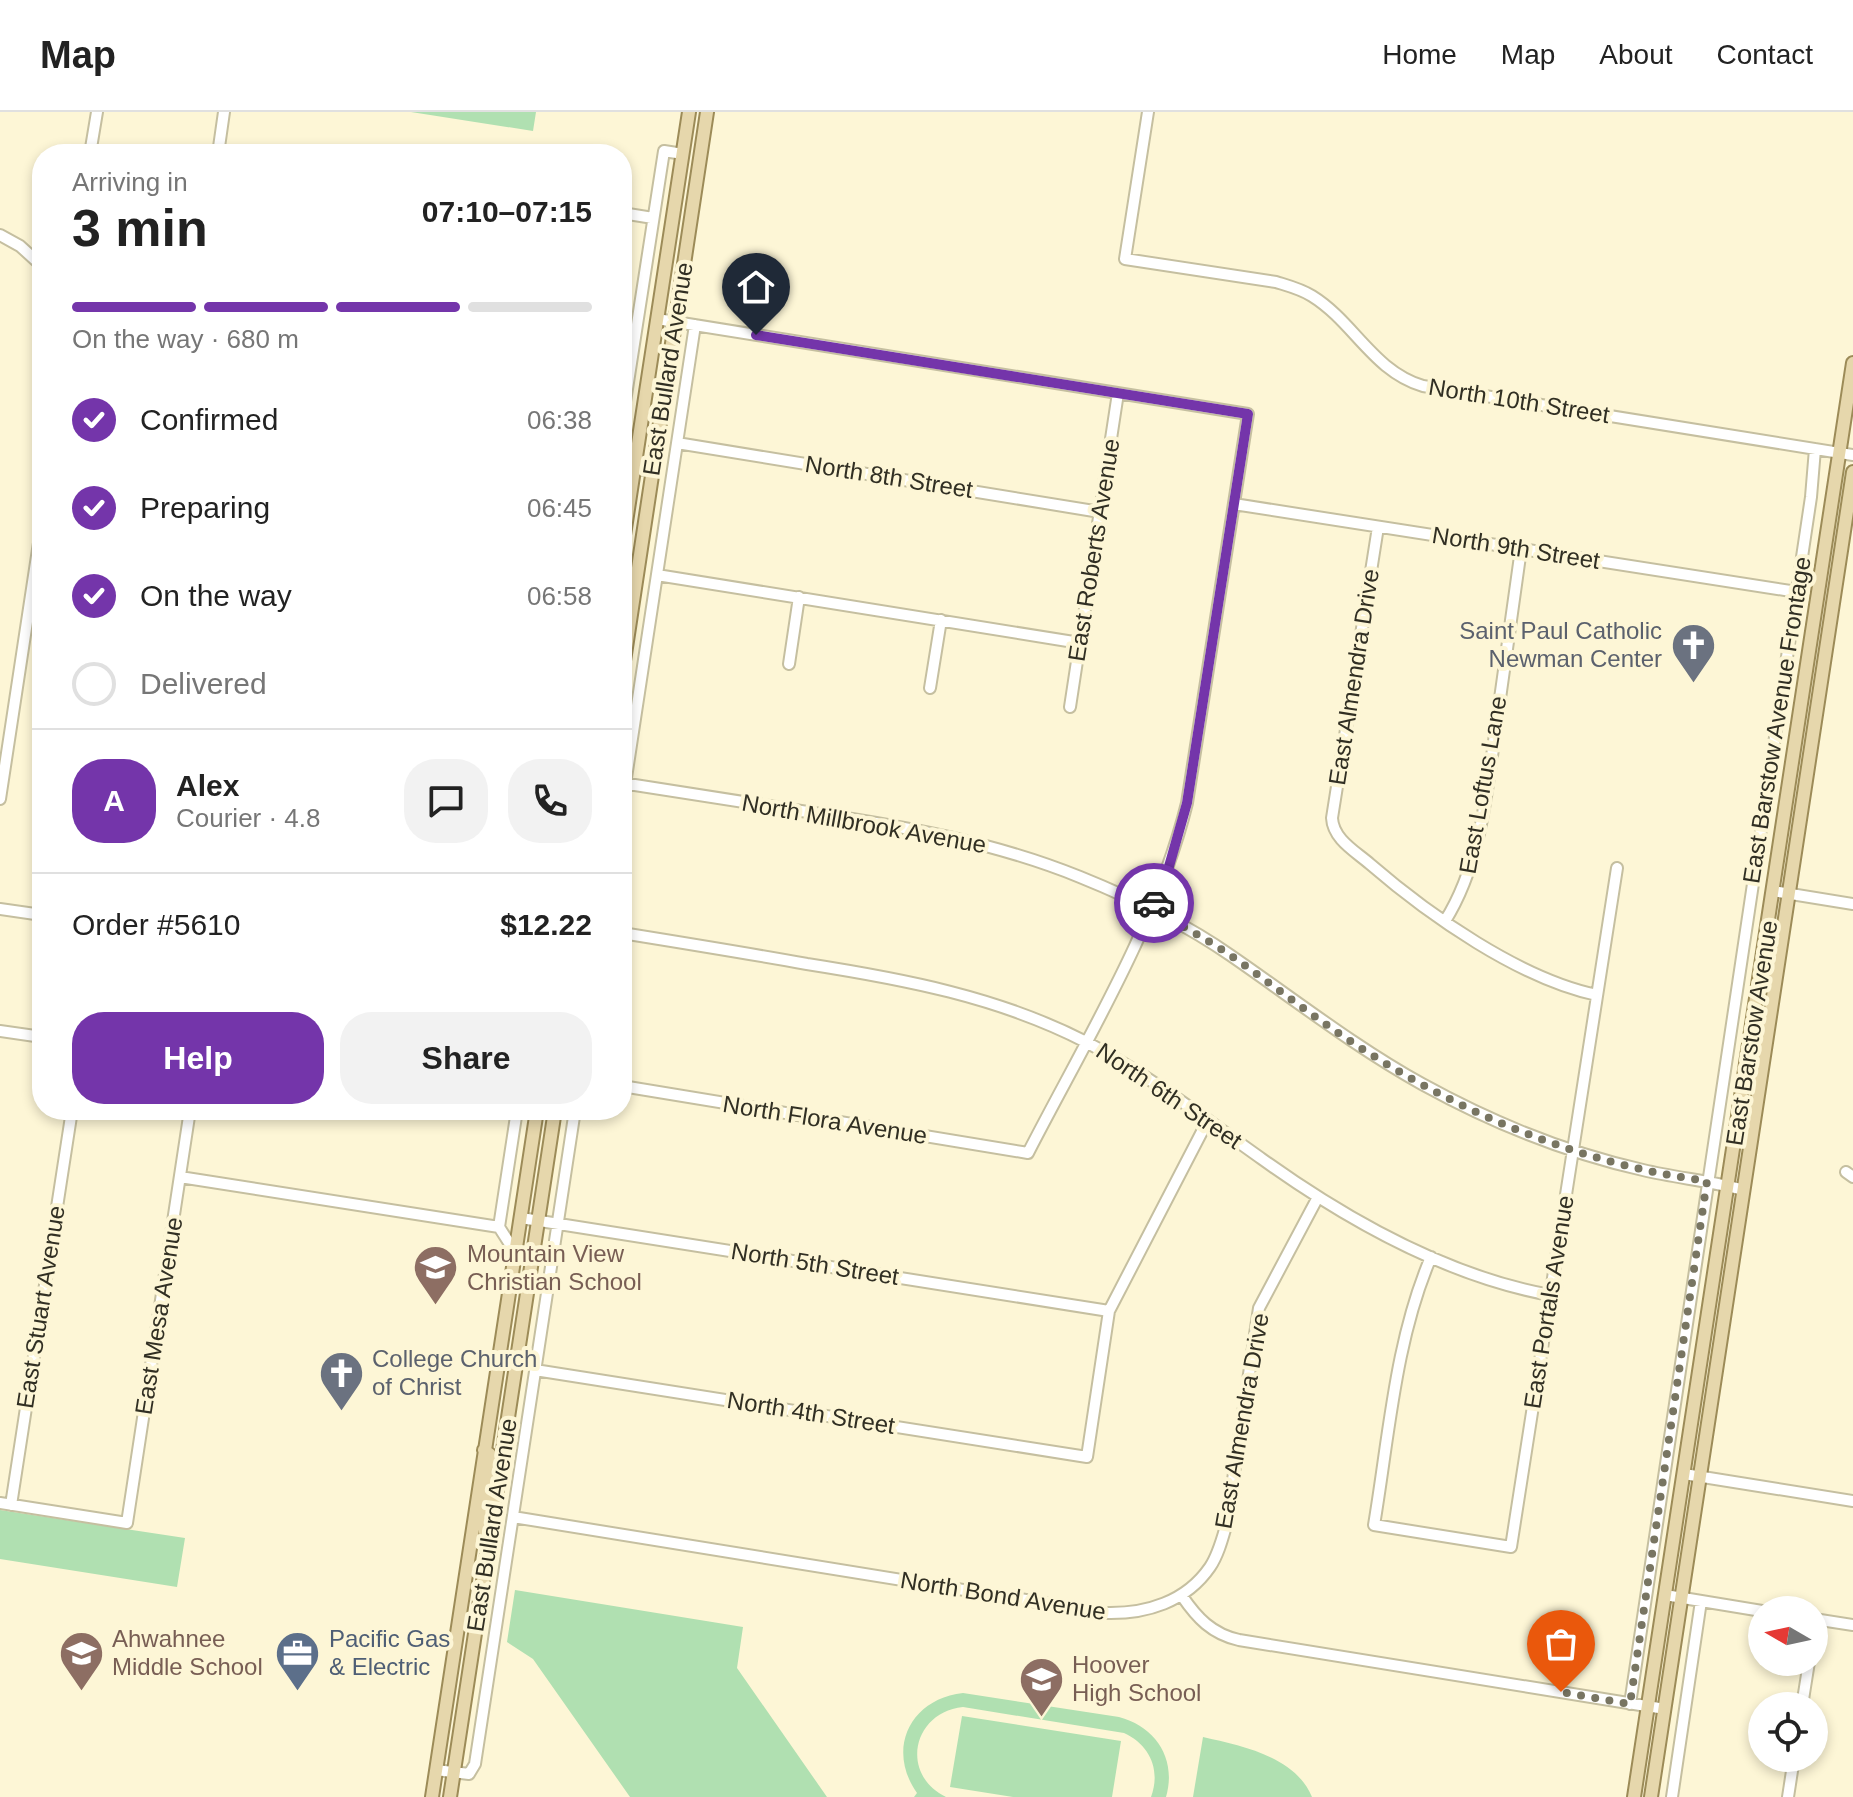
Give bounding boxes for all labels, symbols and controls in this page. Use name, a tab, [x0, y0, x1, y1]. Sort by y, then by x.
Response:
text: Map	[40, 34, 116, 76]
text: Home	[1382, 39, 1457, 70]
text: Map	[1501, 39, 1555, 70]
text: About	[1599, 39, 1673, 70]
text: Contact	[1717, 39, 1813, 70]
text: Arriving in	[72, 167, 188, 197]
text: 07:10–07:15	[422, 195, 592, 228]
text: 3 min	[72, 199, 208, 257]
pin	[722, 253, 790, 335]
street label: East Bullard Avenue	[637, 260, 698, 478]
icon: home	[734, 265, 778, 309]
text: On the way · 680 m	[72, 324, 299, 354]
street label: North 10th Street	[1427, 373, 1612, 428]
icon: check	[72, 398, 116, 442]
text: Confirmed	[140, 403, 278, 436]
text: 06:38	[527, 405, 592, 435]
street label: East Roberts Avenue	[1063, 437, 1124, 663]
street label: North 8th Street	[803, 450, 975, 503]
icon: check	[72, 486, 116, 530]
text: Preparing	[140, 491, 270, 524]
text: 06:45	[527, 493, 592, 523]
street label: North 9th Street	[1430, 521, 1602, 574]
street label: East Barstow Avenue Frontage	[1737, 555, 1816, 885]
street label: East Almendra Drive	[1323, 567, 1384, 787]
icon: check	[72, 574, 116, 618]
text: On the way	[140, 579, 292, 612]
text: 06:58	[527, 581, 592, 611]
place label: Saint Paul Catholic Newman Center	[1459, 617, 1662, 672]
church icon: Saint Paul Catholic Newman Center	[1669, 621, 1717, 684]
text: Delivered	[140, 667, 267, 700]
street label: East Loftus Lane	[1454, 694, 1511, 876]
button: chat	[404, 759, 488, 843]
button: phone	[508, 759, 592, 843]
text: Alex	[176, 769, 239, 802]
text: A	[103, 784, 125, 817]
street label: North Millbrook Avenue	[740, 789, 988, 858]
text: Courier · 4.8	[176, 803, 321, 833]
courier	[1114, 863, 1194, 943]
icon: car	[1132, 881, 1176, 925]
text: Order #5610	[72, 908, 240, 941]
text: $12.22	[500, 908, 592, 941]
street label: East Barstow Avenue	[1720, 918, 1783, 1147]
button: Help	[72, 1012, 324, 1104]
button: Share	[340, 1012, 592, 1104]
street label: North 6th Street	[1092, 1037, 1247, 1154]
street label: North Flora Avenue	[721, 1090, 929, 1149]
street label: East Portals Avenue	[1518, 1193, 1579, 1411]
street label: East Stuart Avenue	[11, 1204, 70, 1410]
street label: East Mesa Avenue	[130, 1215, 187, 1417]
street label: North 5th Street	[729, 1237, 901, 1290]
place label: Mountain View Christian School	[467, 1240, 642, 1295]
school or university icon: Mountain View Christian School	[412, 1244, 460, 1307]
street label: East Almendra Drive	[1209, 1311, 1274, 1531]
place label: College Church of Christ	[372, 1345, 537, 1400]
church icon: College Church of Christ	[317, 1349, 365, 1412]
street label: North 4th Street	[725, 1386, 897, 1439]
street label: East Bullard Avenue	[461, 1416, 522, 1634]
street label: North Bond Avenue	[898, 1566, 1108, 1625]
north arrow	[1748, 1596, 1828, 1676]
map controls	[1748, 1596, 1828, 1772]
pin	[1527, 1610, 1595, 1692]
icon: bag	[1539, 1622, 1583, 1666]
place label: Ahwahnee Middle School	[112, 1625, 263, 1680]
place label: Pacific Gas & Electric	[329, 1625, 450, 1680]
school or university icon: Ahwahnee Middle School	[57, 1629, 105, 1692]
office icon: Pacific Gas & Electric	[274, 1629, 322, 1692]
place label: Hoover High School	[1072, 1651, 1201, 1706]
school or university icon: Hoover High School	[1017, 1655, 1065, 1718]
button: locate	[1748, 1692, 1828, 1772]

